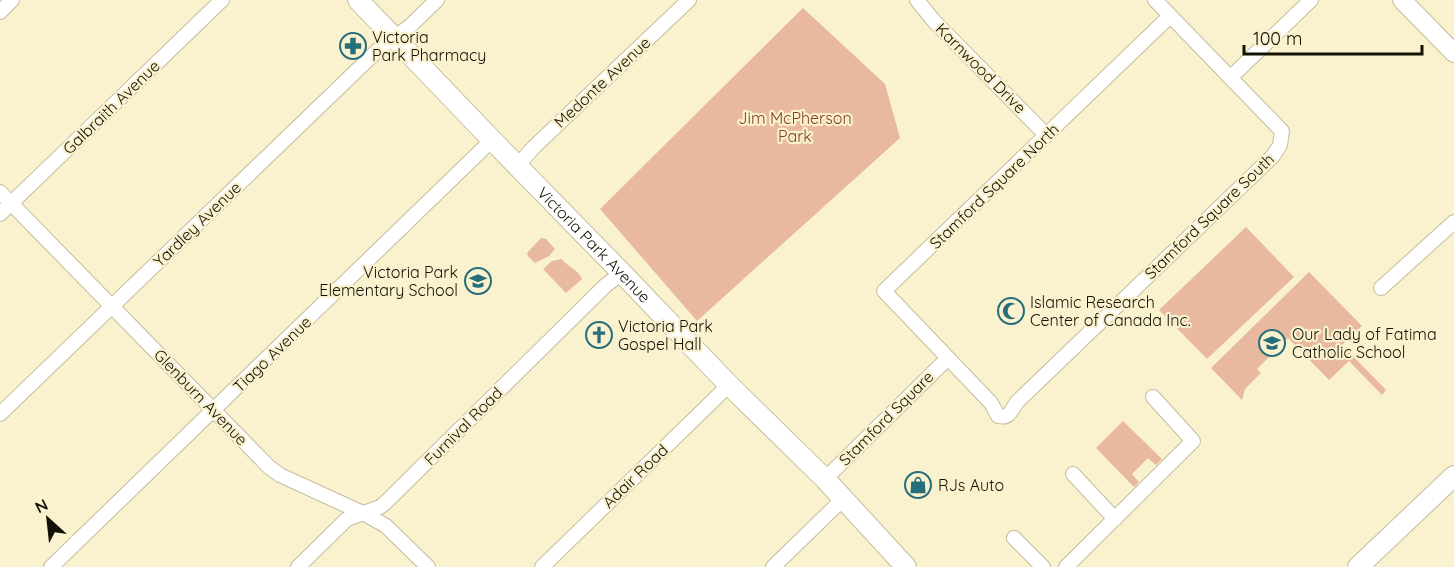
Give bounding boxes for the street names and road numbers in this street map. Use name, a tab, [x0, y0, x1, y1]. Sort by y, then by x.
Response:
street label: Karnwood Drive	[932, 19, 1030, 117]
street label: Medonte Avenue	[550, 32, 654, 132]
street label: Galbraith Avenue	[58, 56, 164, 158]
street label: Stamford Square North	[925, 119, 1063, 253]
street label: Stamford Square South	[1140, 149, 1278, 283]
street label: Yardley Avenue	[149, 177, 245, 271]
street label: Victoria Park Avenue	[533, 182, 655, 307]
street label: Tiago Avenue	[229, 312, 315, 396]
street label: Glenburn Avenue	[150, 345, 252, 449]
street label: Stamford Square	[834, 366, 938, 470]
street label: Furnival Road	[420, 383, 506, 469]
street label: Adair Road	[598, 440, 672, 512]

